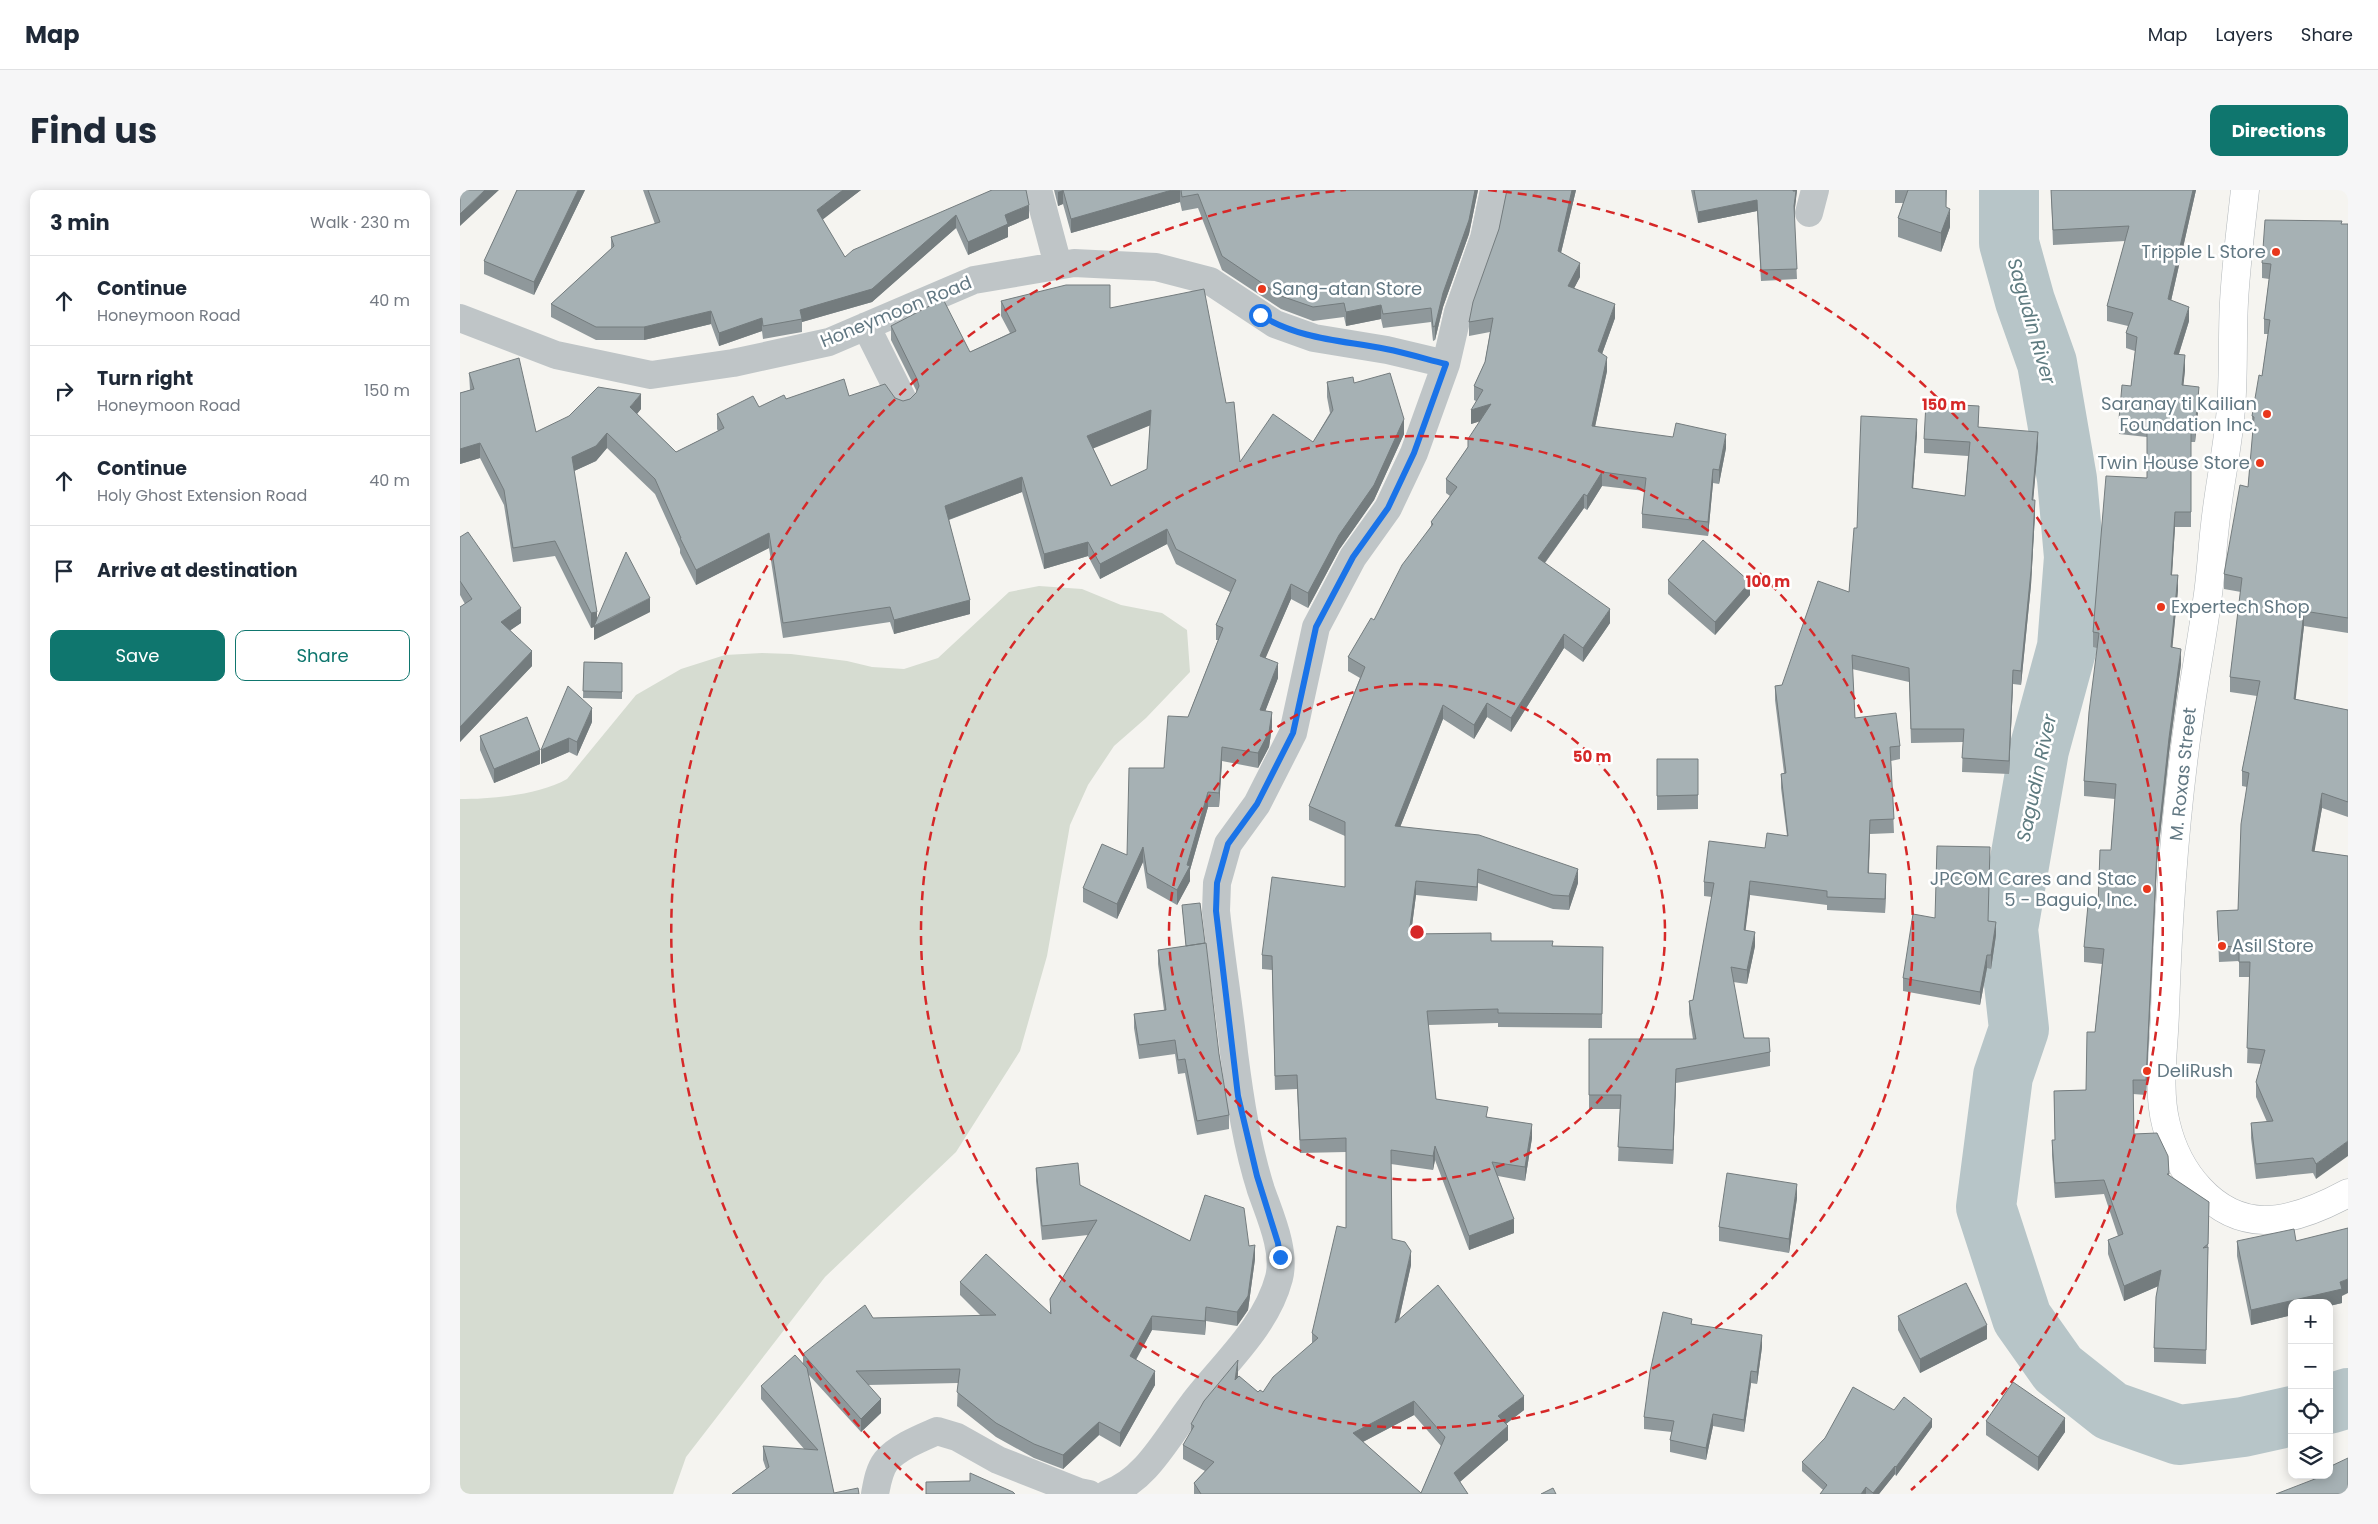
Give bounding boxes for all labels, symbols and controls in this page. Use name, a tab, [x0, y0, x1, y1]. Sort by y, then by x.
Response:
text: Map	[25, 18, 80, 51]
text: Map	[2148, 22, 2188, 47]
text: Layers	[2216, 22, 2273, 47]
text: Share	[2301, 22, 2353, 47]
button: Directions	[2210, 105, 2348, 156]
text: Find us	[30, 106, 157, 155]
text: 3 min	[50, 208, 110, 237]
text: Walk · 230 m	[310, 211, 410, 234]
place label: Tripple L Store	[2141, 239, 2266, 264]
marker: Tripple L Store	[2270, 246, 2282, 258]
water label: Sagudin River	[2001, 255, 2063, 388]
street label: Honeymoon Road	[816, 270, 975, 353]
text: Continue	[97, 275, 187, 302]
place label: Sang-atan Store	[1272, 276, 1422, 301]
marker: Sang-atan Store	[1256, 283, 1268, 295]
icon: ahead	[50, 287, 78, 315]
text: 40 m	[369, 289, 410, 312]
text: Honeymoon Road	[97, 304, 241, 327]
route start	[1249, 304, 1272, 327]
text: Turn right	[97, 365, 193, 392]
icon: right	[50, 377, 78, 405]
text: 150 m	[364, 379, 410, 402]
place label: Saranay ti Kailian Foundation Inc.	[2101, 391, 2257, 437]
text: Honeymoon Road	[97, 394, 241, 417]
text: 150 m	[1922, 394, 1966, 415]
marker: Saranay ti Kailian Foundation Inc.	[2261, 408, 2273, 420]
place label: Twin House Store	[2097, 450, 2250, 475]
text: Continue	[97, 455, 187, 482]
marker: Twin House Store	[2254, 457, 2266, 469]
icon: ahead	[50, 467, 78, 495]
text: 40 m	[369, 469, 410, 492]
text: Holy Ghost Extension Road	[97, 484, 307, 507]
icon: arrive	[50, 557, 78, 585]
text: Arrive at destination	[97, 557, 298, 584]
text: 100 m	[1746, 571, 1790, 592]
place label: Expertech Shop	[2171, 594, 2310, 619]
marker: Expertech Shop	[2155, 601, 2167, 613]
button: Save	[50, 630, 225, 681]
button: Share	[235, 630, 410, 681]
street label: M. Roxas Street	[2163, 706, 2202, 842]
water label: Sagudin River	[2010, 711, 2063, 844]
text: 50 m	[1573, 746, 1611, 767]
place label: JPCOM Cares and Stac 5 - Baguio, Inc.	[1930, 866, 2137, 912]
marker: JPCOM Cares and Stac 5 - Baguio, Inc.	[2141, 883, 2153, 895]
centre of rings	[1408, 923, 1426, 941]
place label: Asil Store	[2232, 933, 2314, 958]
marker: Asil Store	[2216, 940, 2228, 952]
place label: DeliRush	[2157, 1058, 2233, 1083]
marker: DeliRush	[2141, 1065, 2153, 1077]
route end	[1269, 1246, 1292, 1269]
map controls	[2288, 1299, 2333, 1479]
button: +	[2288, 1299, 2333, 1344]
button: −	[2288, 1344, 2333, 1389]
button: locate	[2288, 1389, 2333, 1434]
button: layers	[2288, 1434, 2333, 1479]

